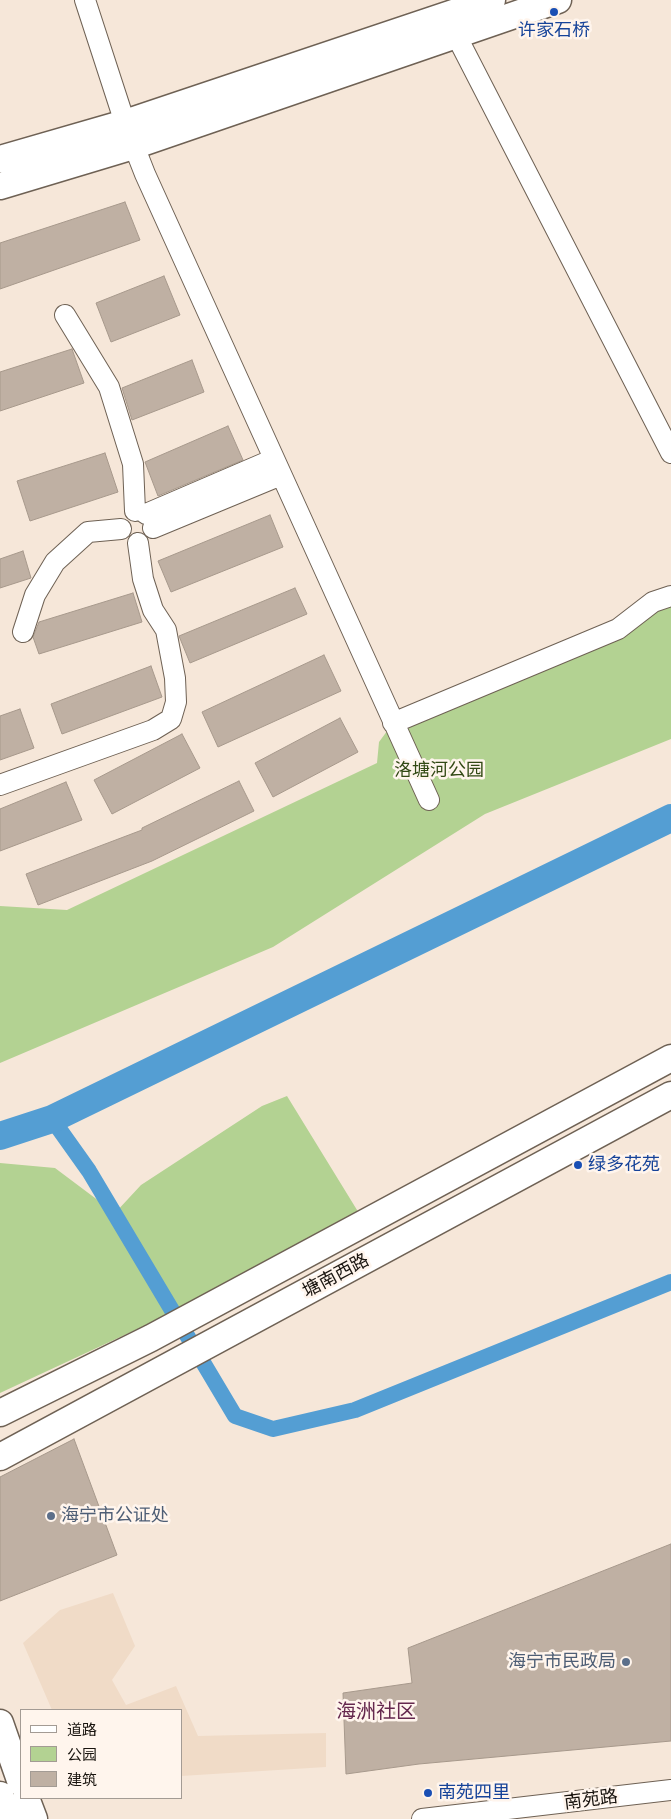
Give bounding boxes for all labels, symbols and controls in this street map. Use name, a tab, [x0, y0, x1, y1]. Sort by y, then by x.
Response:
marker: 许家石桥	[548, 6, 560, 18]
place label: 许家石桥	[518, 20, 590, 42]
park label: 洛塘河公园	[394, 760, 484, 782]
place label: 绿多花苑	[588, 1154, 660, 1176]
marker: 绿多花苑	[572, 1159, 584, 1171]
street label: 塘南西路	[299, 1250, 373, 1302]
place label: 海宁市公证处	[61, 1505, 169, 1527]
marker: 海宁市公证处	[45, 1510, 57, 1522]
place label: 海宁市民政局	[508, 1651, 616, 1673]
marker: 海宁市民政局	[620, 1656, 632, 1668]
district label: 海洲社区	[336, 1700, 416, 1724]
legend	[20, 1709, 182, 1799]
text: 道路	[67, 1719, 97, 1739]
text: 公园	[67, 1744, 97, 1764]
text: 建筑	[67, 1769, 97, 1789]
place label: 南苑四里	[438, 1782, 510, 1804]
street label: 南苑路	[563, 1786, 619, 1814]
marker: 南苑四里	[422, 1787, 434, 1799]

